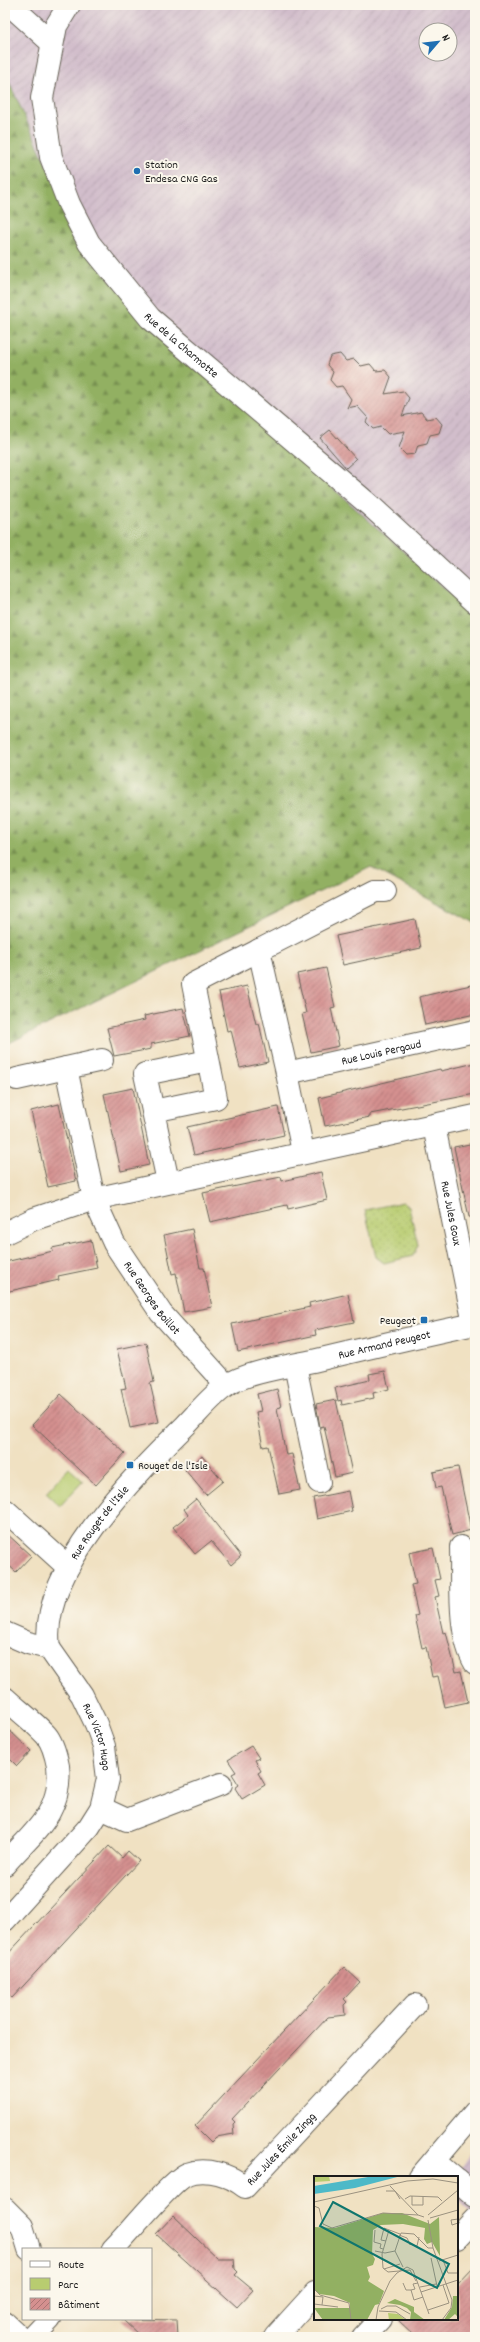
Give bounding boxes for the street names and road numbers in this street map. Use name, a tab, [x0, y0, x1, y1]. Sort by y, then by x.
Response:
street label: Rue de la Charmotte	[139, 310, 222, 383]
street label: Rue Louis Pergaud	[340, 1036, 423, 1071]
street label: Rue Jules Goux	[435, 1180, 465, 1248]
street label: Rue Georges Boillot	[119, 1258, 184, 1339]
street label: Rue Armand Peugeot	[337, 1327, 433, 1365]
street label: Rue Rouget de l'Isle	[67, 1482, 134, 1563]
street label: Rue Victor Hugo	[77, 1701, 114, 1772]
street label: Rue Jules Émile Zingg	[243, 2109, 321, 2190]

